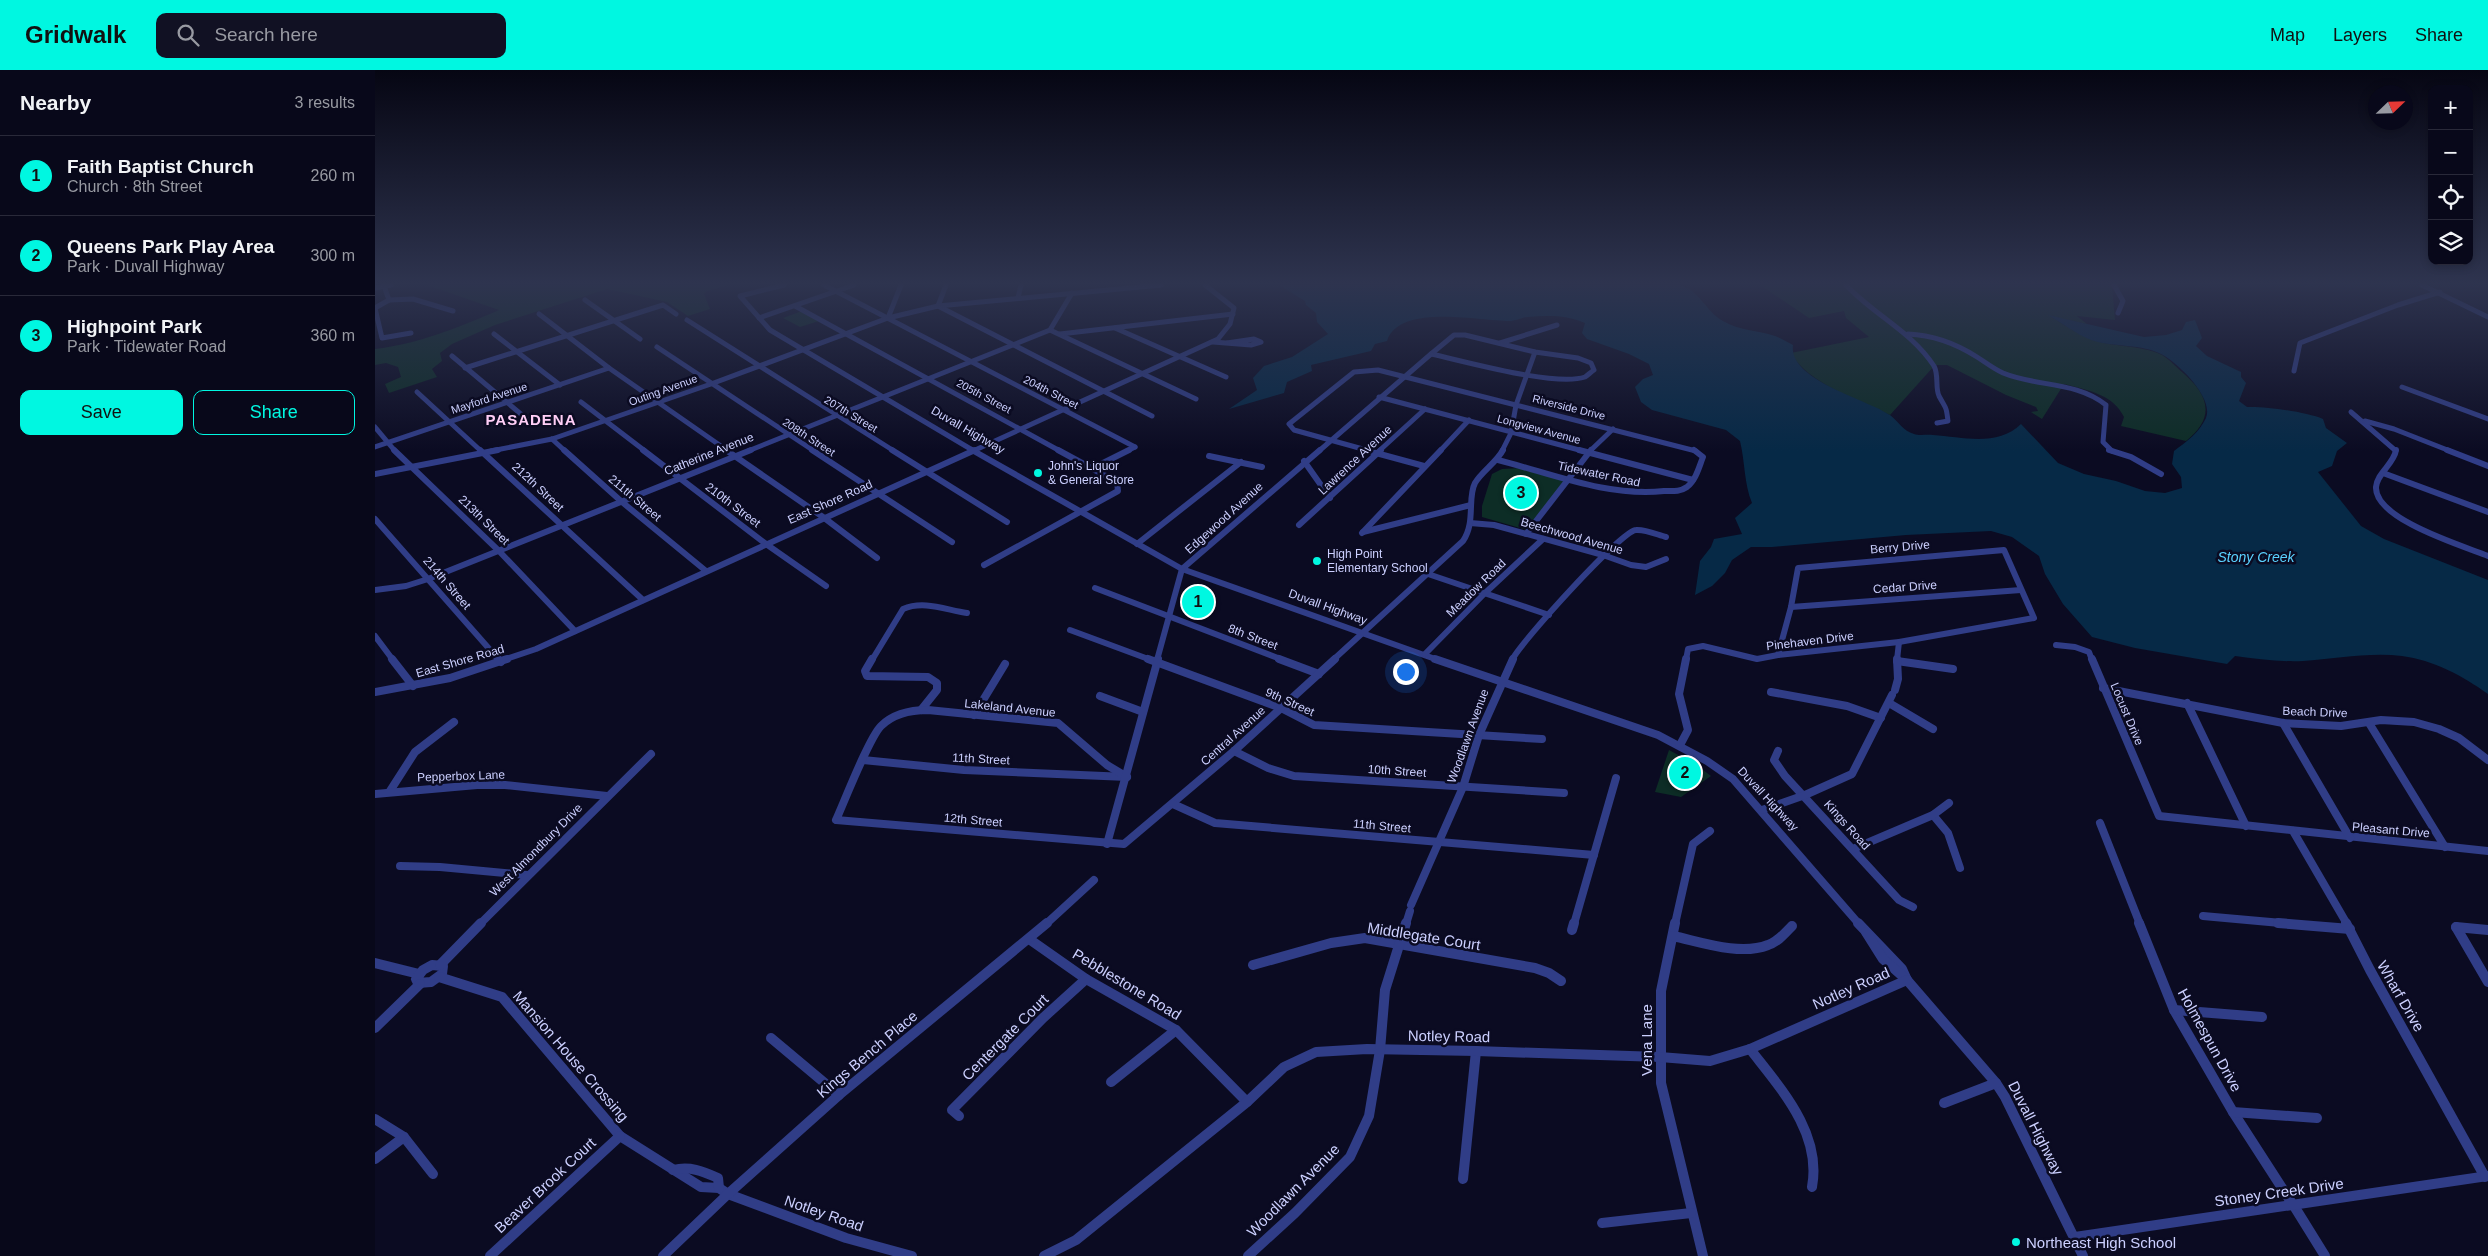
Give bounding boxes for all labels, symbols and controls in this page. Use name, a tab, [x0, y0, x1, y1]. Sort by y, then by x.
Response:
search box	[156, 13, 506, 58]
text: Gridwalk	[25, 21, 126, 48]
icon: search	[174, 21, 202, 49]
text: Search here	[214, 24, 318, 45]
text: Map	[2270, 25, 2305, 45]
text: Layers	[2333, 25, 2387, 45]
text: Share	[2415, 25, 2463, 45]
north arrow	[2368, 85, 2413, 130]
map controls	[2428, 85, 2473, 265]
button: +	[2428, 85, 2473, 130]
text: Nearby	[20, 91, 91, 114]
text: 3 results	[295, 94, 355, 111]
button: −	[2428, 130, 2473, 175]
text: Faith Baptist Church	[67, 156, 254, 177]
text: 1	[32, 167, 40, 184]
text: 260 m	[311, 167, 355, 184]
button: locate	[2428, 175, 2473, 220]
text: Church · 8th Street	[67, 178, 202, 195]
button: layers	[2428, 220, 2473, 265]
text: Queens Park Play Area	[67, 236, 274, 257]
text: 2	[32, 247, 40, 264]
text: 300 m	[311, 247, 355, 264]
text: Park · Duvall Highway	[67, 258, 224, 275]
text: Highpoint Park	[67, 316, 202, 337]
text: 3	[32, 327, 40, 344]
text: 360 m	[311, 327, 355, 344]
text: Park · Tidewater Road	[67, 338, 226, 355]
street label: Outing Avenue	[627, 372, 699, 408]
street label: 204th Street	[1022, 373, 1080, 411]
street label: 205th Street	[955, 377, 1013, 415]
street label: Mayford Avenue	[449, 380, 529, 416]
button: Save	[20, 390, 183, 435]
button: Share	[193, 390, 355, 435]
street label: Riverside Drive	[1531, 392, 1607, 422]
street label: 207th Street	[822, 393, 880, 435]
street label: Duvall Highway	[929, 403, 1007, 457]
district label: PASADENA	[485, 411, 577, 428]
street label: Longview Avenue	[1496, 412, 1582, 446]
street label: 208th Street	[781, 416, 837, 458]
street label: Lawrence Avenue	[1315, 422, 1395, 498]
street label: Catherine Avenue	[662, 430, 756, 478]
street label: Tidewater Road	[1556, 458, 1642, 490]
place label: John's Liquor & General Store	[1048, 459, 1134, 487]
street label: 212th Street	[509, 460, 567, 515]
marker: John's Liquor & General Store	[1032, 467, 1044, 479]
street label: 211th Street	[606, 472, 665, 525]
pin: 3	[1505, 474, 1537, 512]
street label: East Shore Road	[785, 477, 875, 527]
street label: Edgewood Avenue	[1182, 479, 1266, 557]
street label: 210th Street	[703, 480, 764, 531]
street label: 213th Street	[456, 492, 513, 548]
street label: Beechwood Avenue	[1519, 515, 1625, 557]
street label: Berry Drive	[1869, 537, 1931, 557]
place label: High Point Elementary School	[1327, 547, 1428, 575]
water label: Stony Creek	[2217, 549, 2296, 565]
street label: 214th Street	[420, 554, 474, 613]
marker: High Point Elementary School	[1311, 555, 1323, 567]
street label: Meadow Road	[1443, 556, 1509, 620]
street label: Cedar Drive	[1873, 578, 1938, 596]
pin: 1	[1182, 583, 1214, 621]
street label: Duvall Highway	[1287, 586, 1369, 628]
street label: 8th Street	[1226, 621, 1280, 653]
street label: Pinehaven Drive	[1765, 629, 1855, 653]
street label: East Shore Road	[414, 642, 506, 680]
your location	[1393, 659, 1419, 685]
street label: Locust Drive	[2108, 681, 2147, 748]
street label: 9th Street	[1263, 685, 1317, 719]
street label: Woodlawn Avenue	[1444, 687, 1492, 785]
street label: Lakeland Avenue	[964, 696, 1057, 720]
street label: Central Avenue	[1198, 703, 1268, 769]
street label: Beach Drive	[2282, 704, 2348, 720]
street label: 11th Street	[952, 750, 1011, 768]
pin: 2	[1669, 754, 1701, 792]
street label: 10th Street	[1367, 762, 1427, 780]
street label: Duvall Highway	[1735, 764, 1801, 834]
street label: Pepperbox Lane	[417, 767, 506, 785]
street label: Kings Road	[1821, 797, 1873, 853]
street label: West Almondbury Drive	[487, 801, 585, 899]
street label: 12th Street	[943, 810, 1004, 830]
street label: 11th Street	[1353, 817, 1412, 836]
street label: Pleasant Drive	[2352, 820, 2431, 840]
street label: Middlegate Court	[1366, 919, 1483, 953]
street label: Pebblestone Road	[1070, 945, 1184, 1023]
street label: Wharf Drive	[2374, 957, 2428, 1035]
street label: Notley Road	[1810, 963, 1892, 1013]
street label: Holmespun Drive	[2175, 986, 2245, 1094]
street label: Mansion House Crossing	[510, 987, 632, 1125]
street label: Centergate Court	[958, 990, 1052, 1084]
street label: Vena Lane	[1638, 1004, 1655, 1076]
street label: Kings Bench Place	[813, 1007, 921, 1101]
street label: Notley Road	[1408, 1027, 1490, 1045]
street label: Duvall Highway	[2005, 1078, 2067, 1178]
street label: Beaver Brook Court	[491, 1133, 600, 1236]
street label: Woodlawn Avenue	[1243, 1140, 1343, 1240]
street label: Stoney Creek Drive	[2213, 1175, 2345, 1209]
street label: Notley Road	[782, 1192, 866, 1234]
place label: Northeast High School	[2026, 1234, 2176, 1251]
marker: Northeast High School	[2010, 1236, 2022, 1248]

